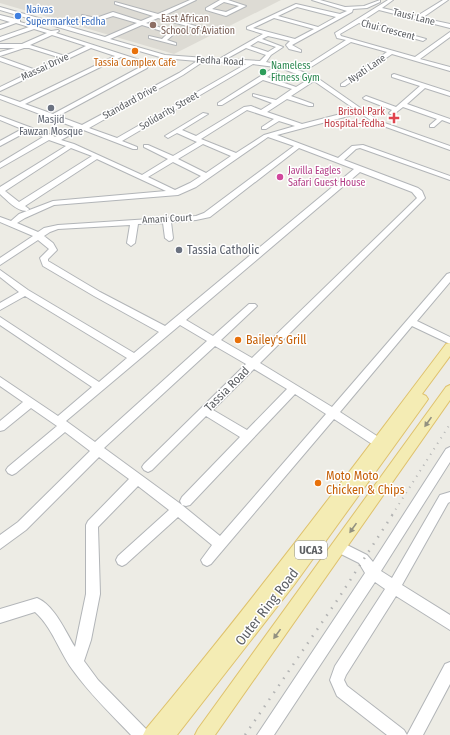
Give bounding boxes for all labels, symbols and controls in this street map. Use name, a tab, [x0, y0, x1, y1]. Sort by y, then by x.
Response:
place label: Naivas Supermarket Fedha	[26, 4, 106, 28]
street label: Tausi Lane	[392, 6, 436, 28]
marker: Naivas Supermarket Fedha	[13, 11, 23, 21]
place label: East African School of Aviation	[161, 13, 235, 37]
street label: Chui Crescent	[360, 17, 417, 43]
marker: East African School of Aviation	[148, 20, 158, 30]
marker: Tassia Complex Cafe	[130, 46, 140, 56]
street label: Massai Drive	[19, 51, 71, 83]
street label: Nyati Lane	[346, 52, 388, 86]
street label: Fedha Road	[196, 54, 244, 68]
place label: Tassia Complex Cafe	[94, 57, 176, 69]
place label: Nameless Fitness Gym	[271, 60, 320, 84]
marker: Nameless Fitness Gym	[258, 67, 268, 77]
street label: Standard Drive	[101, 82, 159, 122]
street label: Solidarity Street	[137, 89, 201, 133]
marker: Masjid Fawzan Mosque	[46, 103, 56, 113]
place label: Bristol Park Hospital-fedha	[324, 106, 385, 130]
marker: Bristol Park Hospital-fedha	[388, 112, 400, 124]
place label: Masjid Fawzan Mosque	[19, 114, 83, 138]
place label: Javilla Eagles Safari Guest House	[288, 165, 366, 189]
marker: Javilla Eagles Safari Guest House	[275, 172, 285, 182]
street label: Amani Court	[142, 212, 193, 226]
place label: Tassia Catholic	[187, 243, 259, 257]
marker: Tassia Catholic	[174, 245, 184, 255]
place label: Bailey's Grill	[246, 333, 306, 347]
marker: Bailey's Grill	[233, 335, 243, 345]
street label: Tassia Road	[202, 364, 252, 414]
one-way arrow	[424, 417, 432, 427]
place label: Moto Moto Chicken & Chips	[326, 469, 405, 497]
marker: Moto Moto Chicken & Chips	[313, 478, 323, 488]
one-way arrow	[349, 523, 357, 533]
road number: UCA3	[295, 541, 327, 559]
street label: Outer Ring Road	[232, 565, 302, 649]
one-way arrow	[273, 628, 281, 639]

